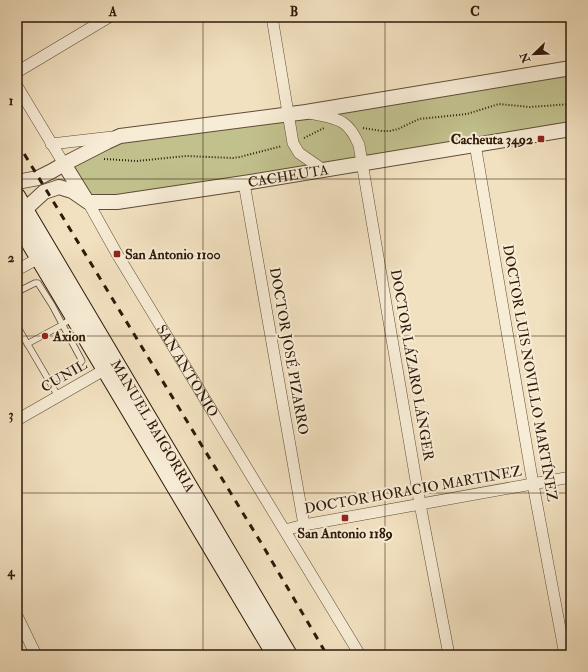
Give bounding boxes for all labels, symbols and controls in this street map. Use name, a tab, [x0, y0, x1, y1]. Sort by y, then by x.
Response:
text: A	[108, 4, 118, 20]
text: B	[290, 4, 298, 20]
text: C	[470, 4, 480, 20]
north arrow	[514, 34, 554, 74]
text: N	[517, 50, 534, 66]
text: 1	[9, 93, 14, 109]
place label: Cacheuta 3492	[451, 131, 533, 148]
marker: Cacheuta 3492	[536, 134, 546, 144]
street label: CACHEUTA	[246, 161, 330, 191]
street label: DOCTOR LUIS NOVILLO MARTÍNEZ	[499, 243, 561, 503]
place label: San Antonio 1100	[125, 246, 221, 263]
marker: San Antonio 1100	[112, 249, 122, 259]
text: 2	[8, 250, 15, 266]
street label: DOCTOR JOSÉ PIZARRO	[266, 266, 312, 436]
street label: DOCTOR LÁZARO LÁNGER	[387, 268, 437, 463]
street label: SAN ANTONIO	[153, 321, 222, 420]
place label: Axion	[52, 328, 86, 345]
marker: Axion	[40, 331, 50, 341]
street label: CUNIL	[38, 356, 90, 396]
street label: MANUEL BAIGORRIA	[107, 356, 199, 495]
text: 3	[9, 407, 14, 423]
street label: DOCTOR HORACIO MARTINEZ	[303, 462, 524, 518]
marker: San Antonio 1189	[340, 513, 350, 523]
place label: San Antonio 1189	[297, 525, 393, 542]
text: 4	[6, 564, 15, 580]

